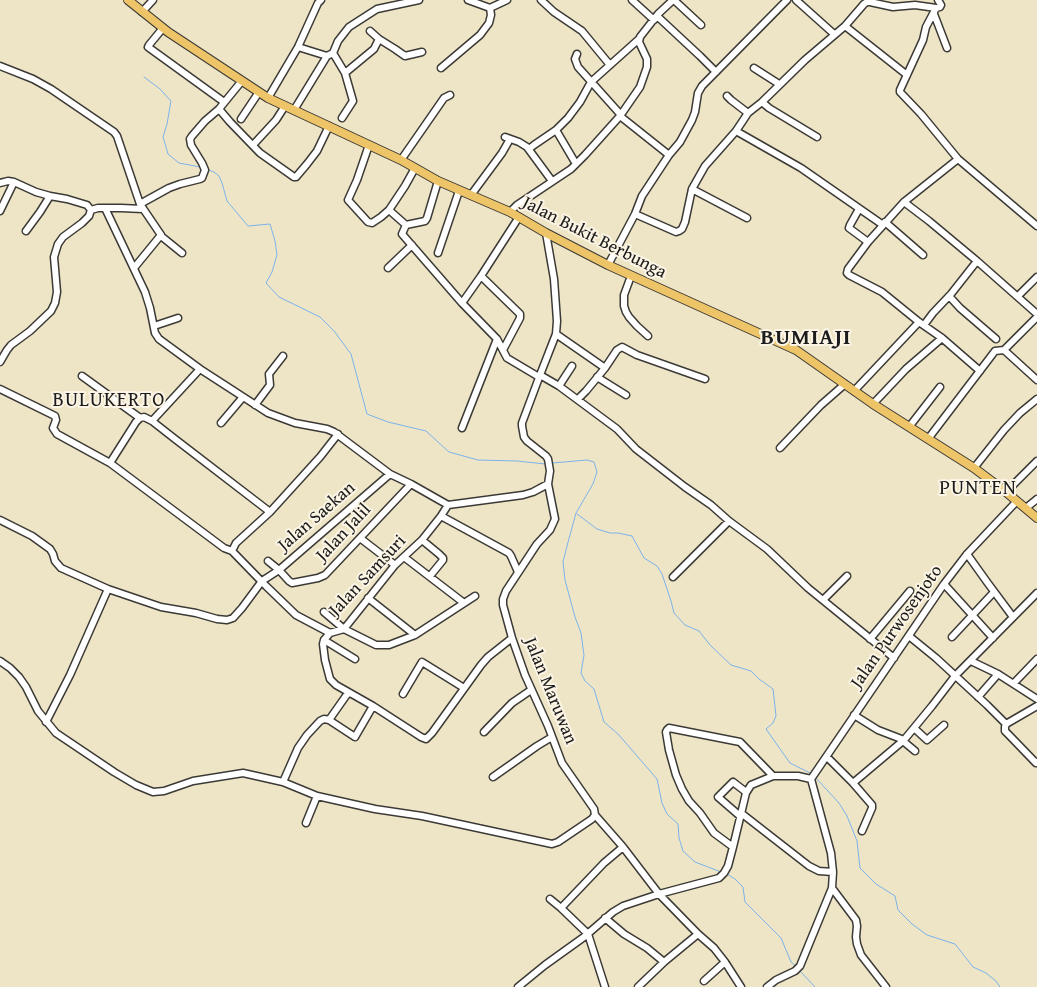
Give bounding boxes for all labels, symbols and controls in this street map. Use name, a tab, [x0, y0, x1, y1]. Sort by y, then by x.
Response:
street label: Jalan Bukit Berbunga	[518, 192, 670, 284]
district label: BUMIAJI	[760, 325, 852, 351]
district label: BULUKERTO	[51, 389, 167, 413]
district label: PUNTEN	[939, 477, 1017, 501]
street label: Jalan Saekan	[274, 478, 360, 556]
street label: Jalan Jalil	[312, 500, 376, 566]
street label: Jalan Samsuri	[325, 531, 411, 621]
street label: Jalan Purwosenjoto	[846, 561, 948, 693]
street label: Jalan Maruwan	[519, 634, 581, 748]

